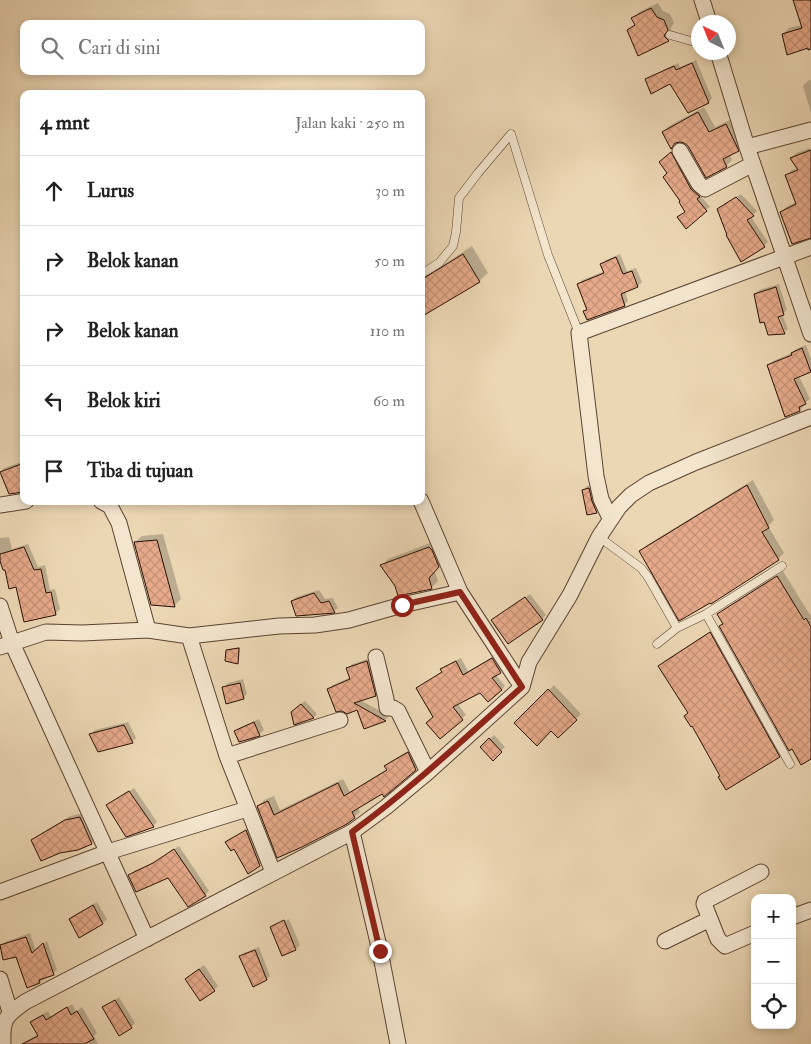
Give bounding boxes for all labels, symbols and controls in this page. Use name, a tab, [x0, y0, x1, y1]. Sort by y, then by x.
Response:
north arrow	[691, 15, 736, 60]
search box	[20, 20, 425, 75]
icon: search	[38, 34, 66, 62]
text: Cari di sini	[78, 36, 161, 60]
text: 4 mnt	[40, 109, 90, 136]
text: Jalan kaki · 250 m	[295, 113, 405, 133]
icon: ahead	[40, 177, 68, 205]
text: Lurus	[87, 179, 134, 203]
text: 30 m	[375, 181, 405, 201]
icon: right	[40, 247, 68, 275]
text: Belok kanan	[87, 249, 178, 273]
text: 50 m	[374, 251, 405, 271]
icon: right	[40, 317, 68, 345]
text: Belok kanan	[87, 319, 178, 343]
text: 110 m	[370, 321, 405, 341]
icon: left	[40, 387, 68, 415]
text: Belok kiri	[87, 389, 161, 413]
text: 60 m	[373, 391, 405, 411]
icon: arrive	[40, 457, 68, 485]
text: Tiba di tujuan	[87, 459, 193, 483]
route start	[391, 594, 414, 617]
map controls	[751, 894, 796, 1029]
button: +	[751, 894, 796, 939]
button: −	[751, 939, 796, 984]
route end	[369, 940, 392, 963]
button: locate	[751, 984, 796, 1029]

